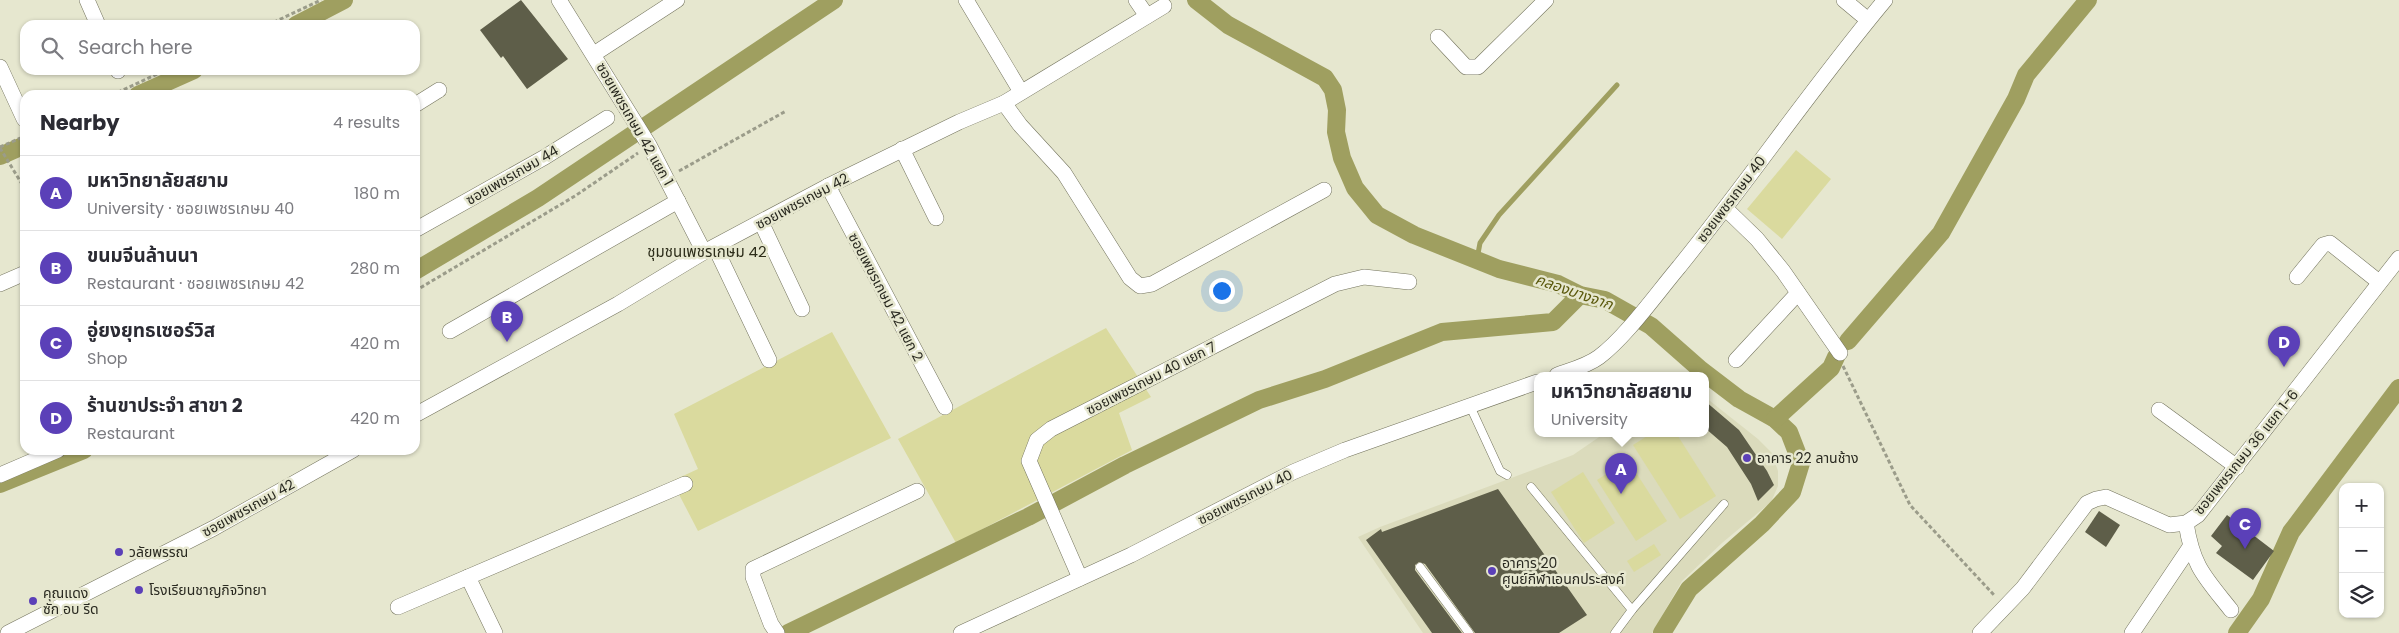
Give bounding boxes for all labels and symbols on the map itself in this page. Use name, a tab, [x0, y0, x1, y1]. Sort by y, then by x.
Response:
street label: ซอยเพชรเกษม 42 แยก 1	[592, 59, 678, 189]
street label: ซอยเพชรเกษม 44	[462, 140, 562, 210]
street label: ซอยเพชรเกษม 40	[1692, 152, 1770, 246]
street label: ซอยเพชรเกษม 42	[752, 168, 852, 234]
street label: ซอยเพชรเกษม 42 แยก 2	[844, 229, 928, 365]
district label: ชุมชนเพชรเกษม 42	[647, 241, 767, 262]
water label: คลองบางจาก	[1533, 268, 1617, 315]
your location	[1209, 278, 1235, 304]
pin: B	[491, 301, 523, 342]
pin: D	[2268, 326, 2300, 367]
street label: ซอยเพชรเกษม 40 แยก 7	[1083, 336, 1220, 419]
street label: ซอยเพชรเกษม 36 แยก 1-6	[2189, 385, 2303, 519]
place label: อาคาร 22 ลานช้าง	[1757, 448, 1859, 468]
marker: อาคาร 22 ลานช้าง	[1741, 452, 1753, 464]
pin: A	[1605, 453, 1637, 494]
street label: ซอยเพชรเกษม 40	[1194, 465, 1296, 529]
street label: ซอยเพชรเกษม 42	[198, 474, 298, 542]
pin: C	[2229, 508, 2261, 549]
place label: วลัยพรรณ	[129, 542, 188, 562]
marker: วลัยพรรณ	[113, 546, 125, 558]
place label: อาคาร 20 ศูนย์กีฬาเอนกประสงค์	[1502, 553, 1624, 589]
marker: อาคาร 20 ศูนย์กีฬาเอนกประสงค์	[1486, 565, 1498, 577]
place label: โรงเรียนชาญกิจวิทยา	[149, 580, 267, 600]
place label: คุณแดง ซัก อบ รีด	[43, 583, 99, 619]
marker: โรงเรียนชาญกิจวิทยา	[133, 584, 145, 596]
marker: คุณแดง ซัก อบ รีด	[27, 595, 39, 607]

